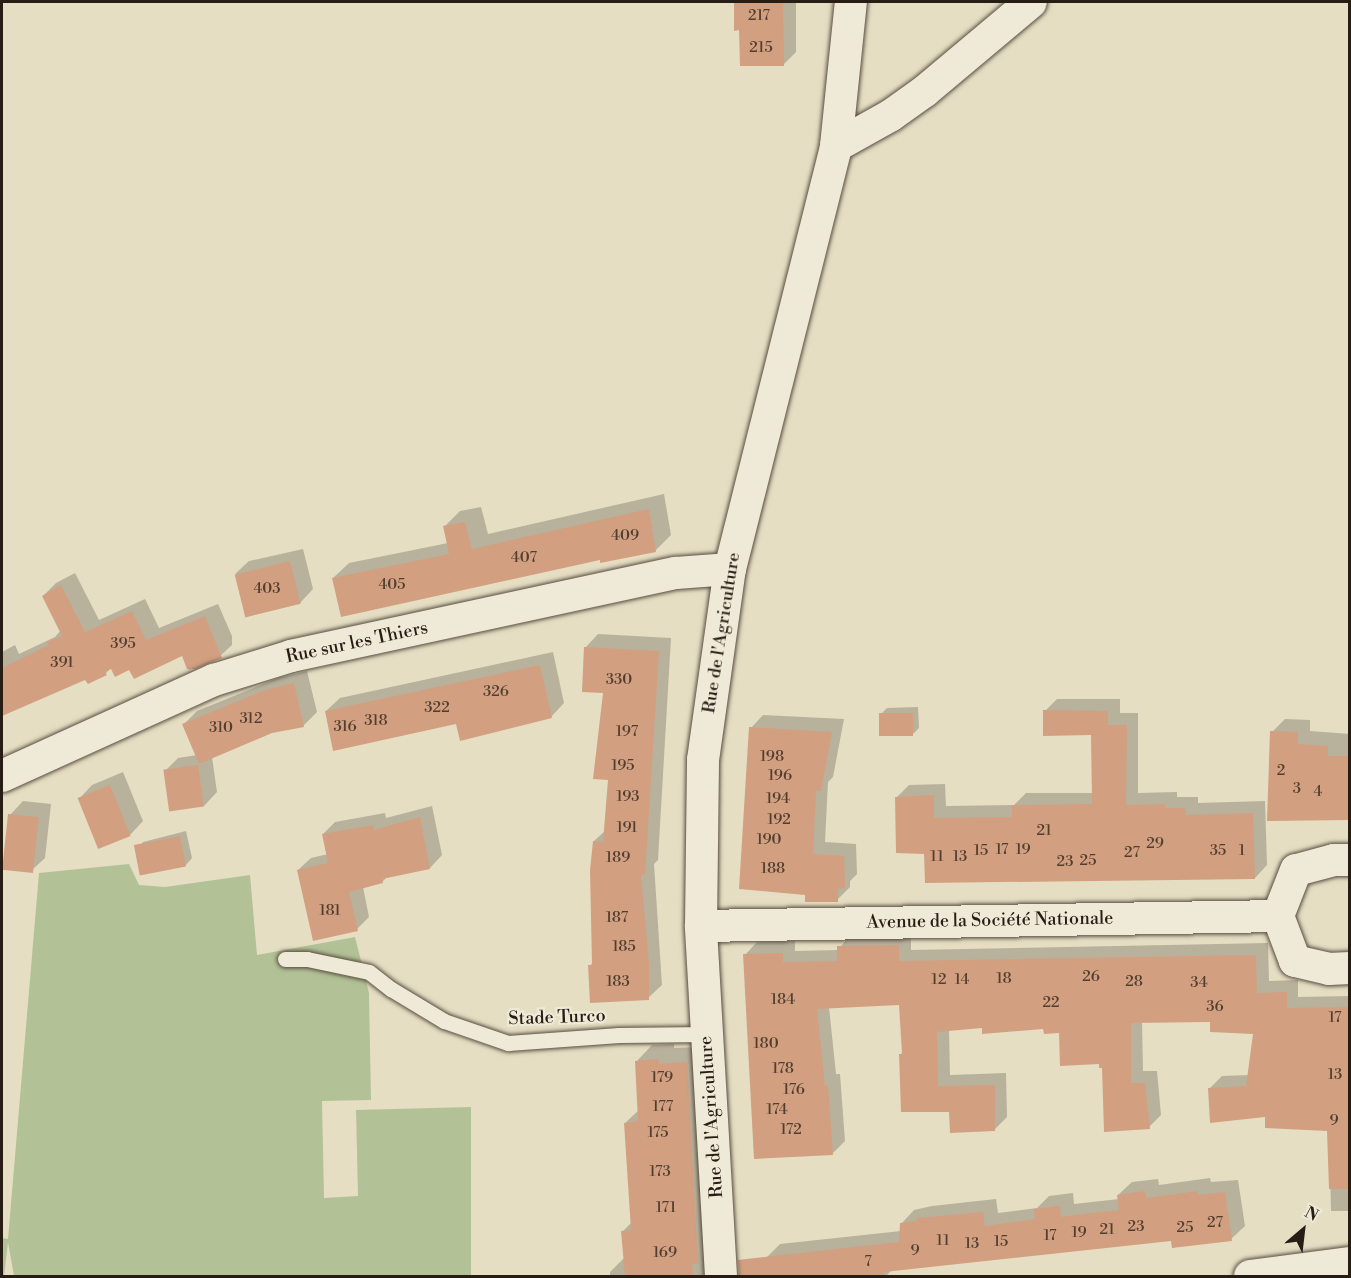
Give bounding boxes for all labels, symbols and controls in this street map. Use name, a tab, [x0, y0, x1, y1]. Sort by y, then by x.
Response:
house number: 217	[748, 7, 770, 25]
house number: 215	[749, 39, 773, 57]
house number: 409	[611, 527, 639, 545]
house number: 407	[511, 549, 537, 567]
street label: Rue de l'Agriculture	[699, 551, 745, 715]
house number: 405	[378, 576, 406, 594]
house number: 403	[253, 580, 281, 598]
street label: Rue sur les Thiers	[284, 617, 430, 669]
house number: 395	[110, 635, 136, 653]
house number: 391	[50, 654, 74, 672]
house number: 330	[606, 671, 632, 689]
house number: 326	[483, 683, 509, 701]
house number: 322	[424, 699, 450, 717]
house number: 312	[239, 710, 263, 728]
house number: 318	[364, 712, 388, 730]
house number: 316	[334, 718, 356, 736]
house number: 310	[209, 719, 233, 737]
house number: 197	[616, 723, 638, 741]
house number: 198	[760, 748, 784, 766]
house number: 195	[611, 757, 635, 775]
house number: 2	[1277, 762, 1285, 780]
house number: 196	[768, 767, 792, 785]
house number: 3	[1293, 780, 1301, 798]
house number: 4	[1314, 783, 1322, 801]
house number: 193	[616, 788, 640, 806]
house number: 194	[766, 790, 790, 808]
house number: 192	[767, 811, 791, 829]
house number: 191	[617, 819, 637, 837]
house number: 21	[1036, 822, 1052, 840]
house number: 190	[757, 831, 781, 849]
house number: 29	[1146, 835, 1164, 853]
house number: 17	[995, 841, 1009, 859]
house number: 19	[1015, 841, 1031, 859]
house number: 15	[974, 842, 988, 860]
house number: 35	[1210, 842, 1226, 860]
house number: 1	[1239, 842, 1245, 860]
house number: 27	[1124, 844, 1140, 862]
house number: 11	[930, 848, 944, 866]
house number: 13	[953, 848, 967, 866]
house number: 189	[606, 849, 630, 867]
house number: 25	[1080, 852, 1096, 870]
house number: 23	[1057, 853, 1073, 871]
house number: 188	[761, 860, 785, 878]
house number: 181	[319, 902, 341, 920]
street label: Avenue de la Société Nationale	[866, 908, 1114, 934]
house number: 187	[606, 909, 628, 927]
house number: 185	[612, 938, 636, 956]
house number: 26	[1082, 968, 1100, 986]
house number: 18	[996, 970, 1012, 988]
house number: 12	[931, 971, 947, 989]
house number: 14	[955, 971, 969, 989]
house number: 183	[606, 973, 630, 991]
house number: 28	[1125, 973, 1143, 991]
house number: 34	[1190, 974, 1208, 992]
house number: 184	[771, 991, 795, 1009]
house number: 22	[1042, 994, 1060, 1012]
house number: 36	[1206, 998, 1224, 1016]
street label: Stade Turco	[508, 1006, 606, 1030]
house number: 17	[1328, 1009, 1342, 1027]
street label: Rue de l'Agriculture	[696, 1035, 728, 1199]
house number: 180	[753, 1035, 779, 1053]
house number: 178	[772, 1060, 794, 1078]
house number: 13	[1328, 1066, 1342, 1084]
house number: 179	[651, 1069, 673, 1087]
house number: 176	[783, 1081, 805, 1099]
house number: 177	[653, 1098, 673, 1116]
house number: 174	[766, 1101, 788, 1119]
house number: 9	[1329, 1112, 1339, 1130]
house number: 172	[780, 1121, 802, 1139]
house number: 175	[647, 1124, 669, 1142]
house number: 173	[649, 1163, 671, 1181]
house number: 171	[656, 1199, 676, 1217]
north arrow	[1273, 1200, 1333, 1260]
text: N	[1301, 1202, 1322, 1226]
house number: 27	[1207, 1214, 1223, 1232]
house number: 23	[1128, 1218, 1144, 1236]
house number: 25	[1177, 1219, 1193, 1237]
house number: 21	[1099, 1221, 1115, 1239]
house number: 19	[1071, 1224, 1087, 1242]
house number: 17	[1043, 1227, 1057, 1245]
house number: 11	[936, 1232, 950, 1250]
house number: 15	[994, 1233, 1008, 1251]
house number: 13	[965, 1235, 979, 1253]
house number: 9	[910, 1242, 920, 1260]
house number: 169	[653, 1244, 677, 1262]
house number: 7	[864, 1253, 872, 1271]

